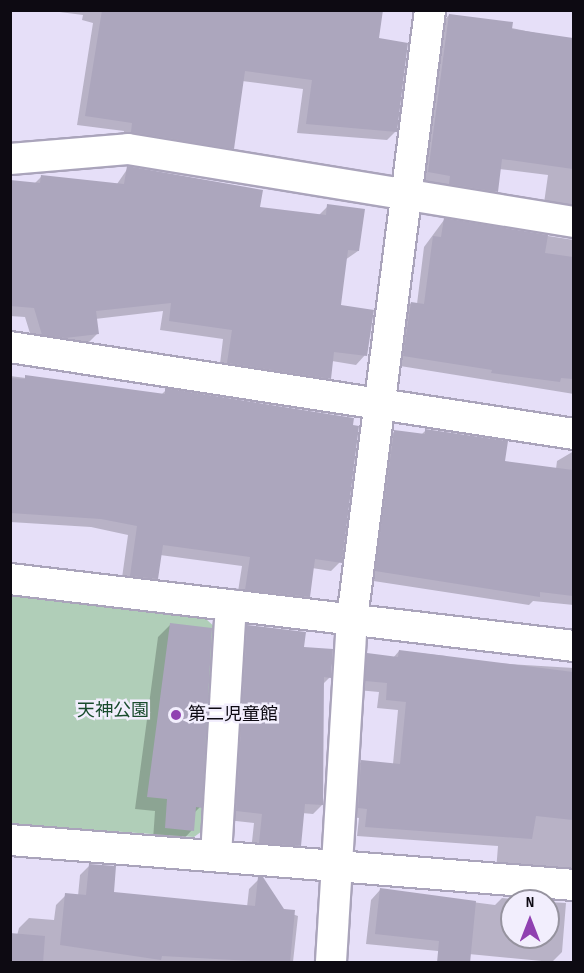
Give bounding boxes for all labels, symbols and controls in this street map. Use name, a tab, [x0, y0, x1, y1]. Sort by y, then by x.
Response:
park label: 天神公園	[77, 700, 149, 722]
place label: 第二児童館	[188, 704, 278, 726]
marker: 第二児童館	[169, 708, 183, 722]
north arrow	[500, 889, 560, 949]
text: N	[526, 893, 534, 912]

